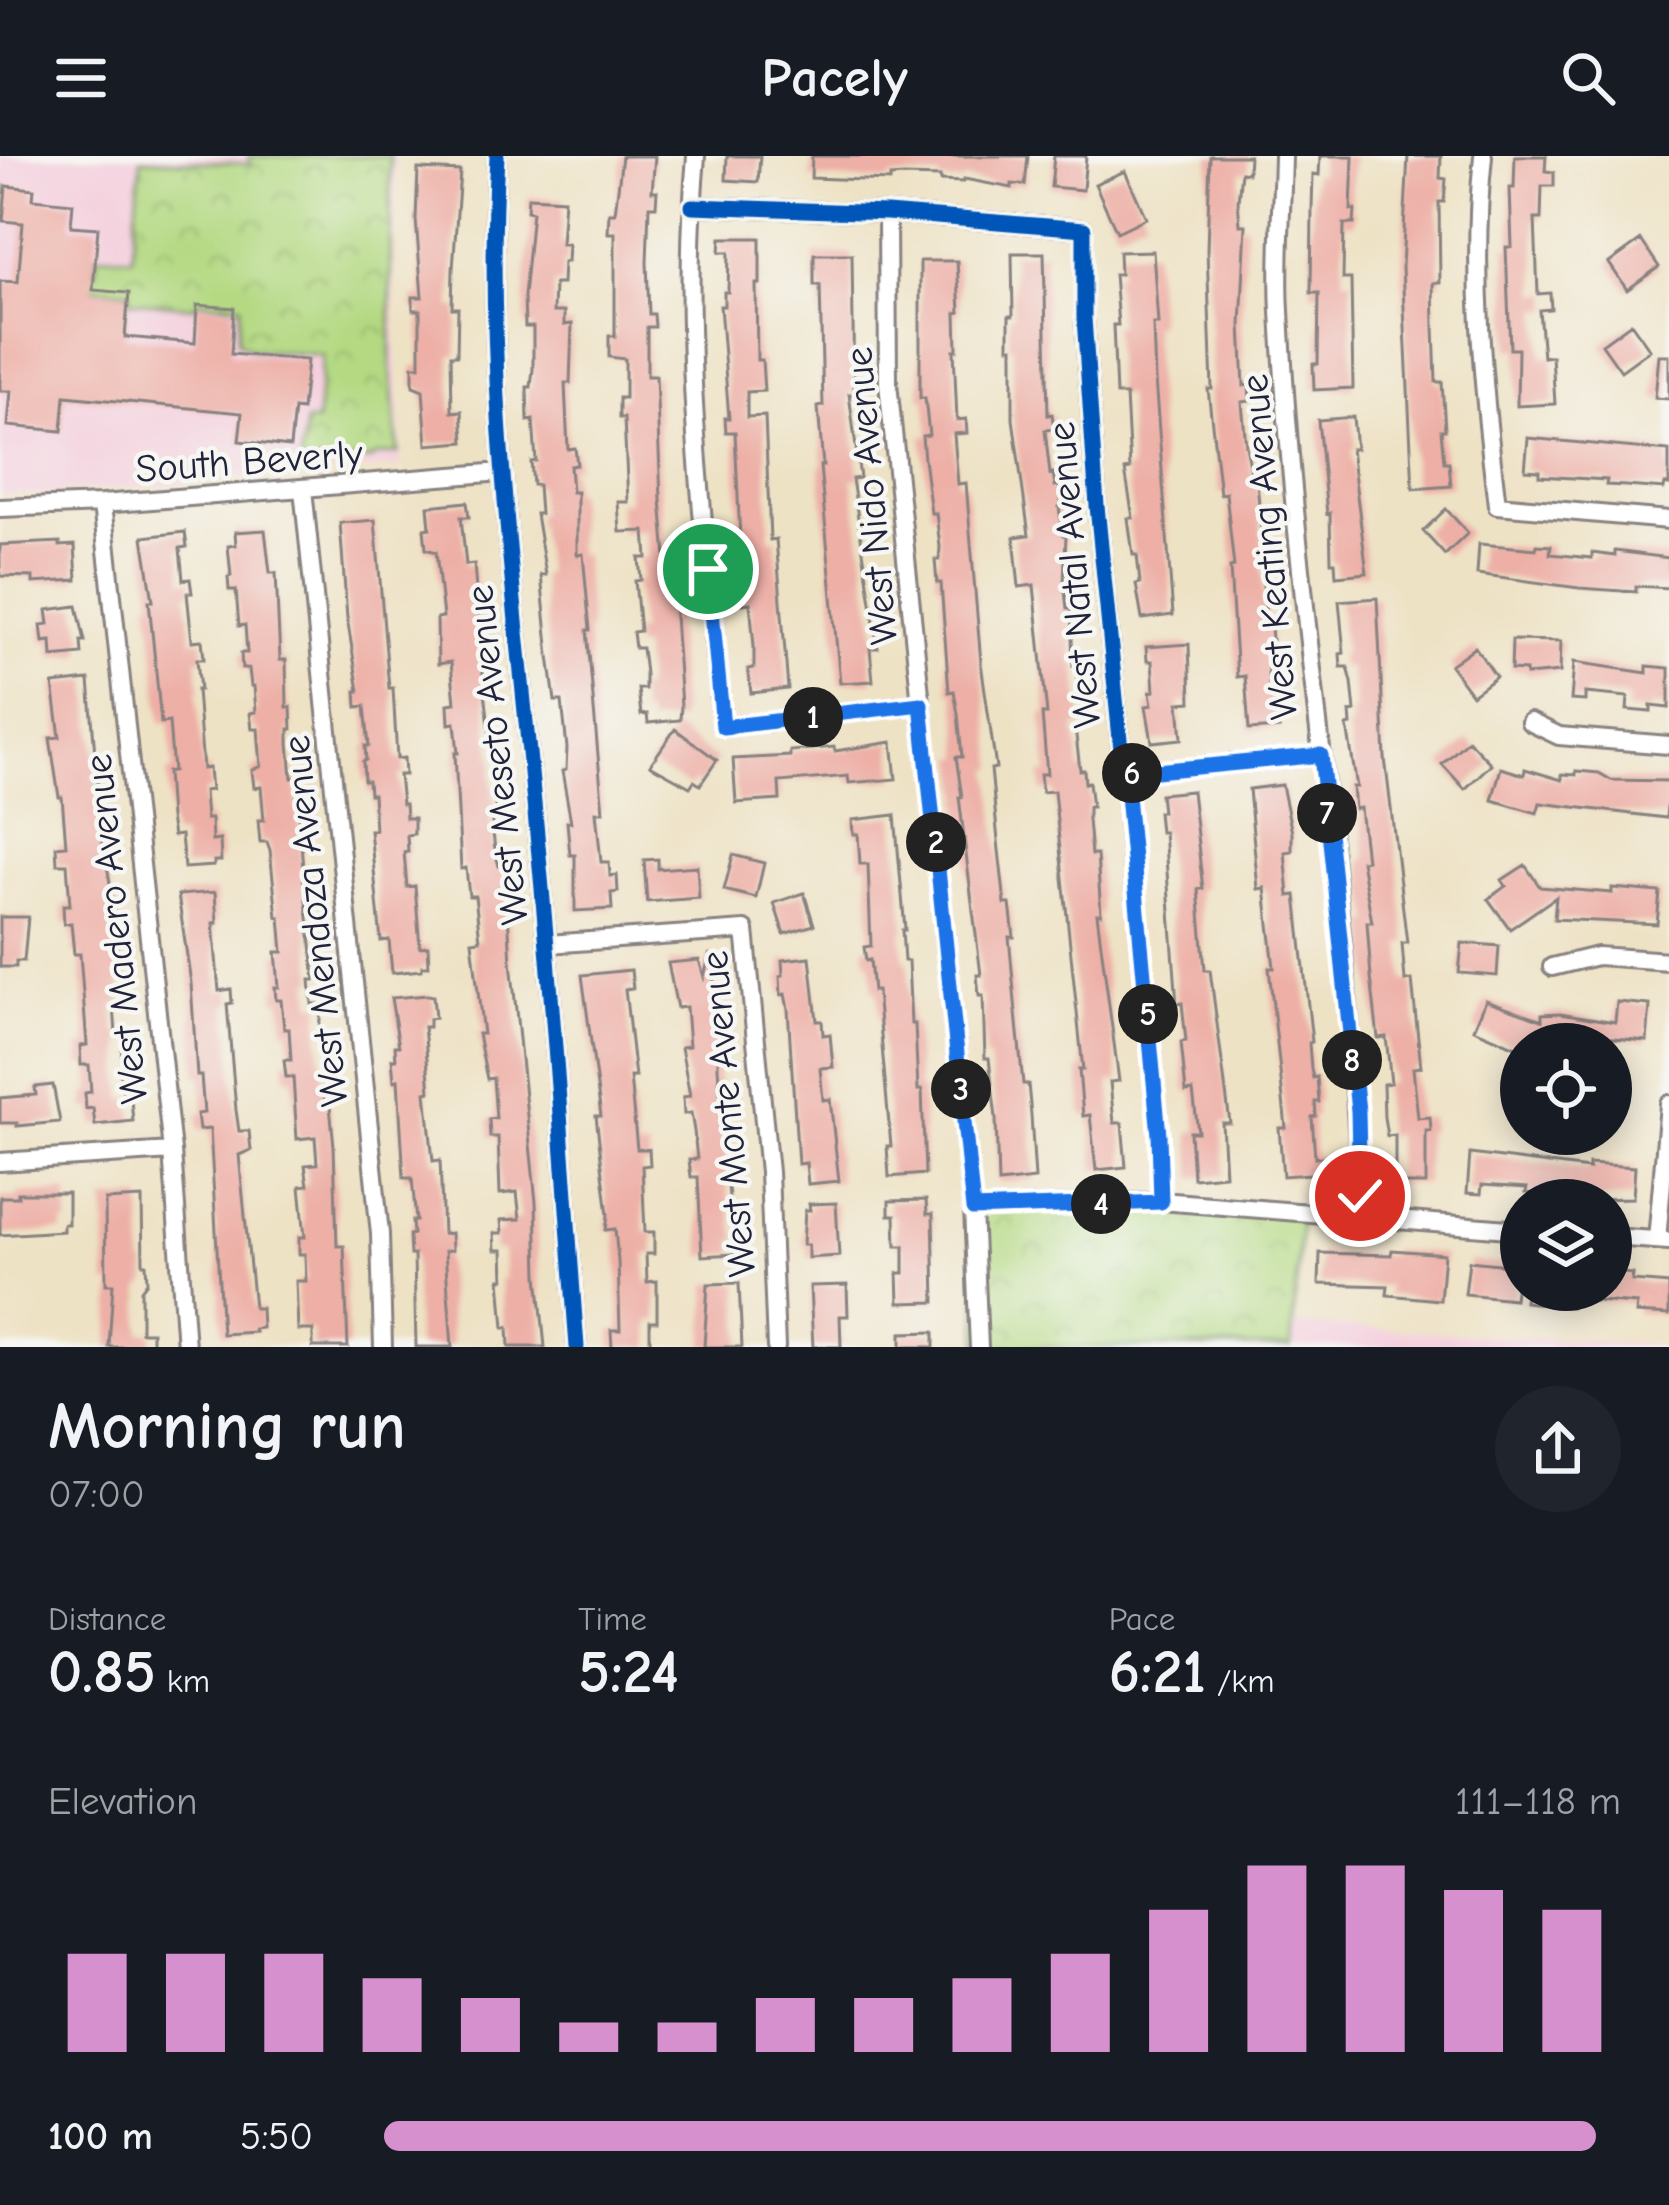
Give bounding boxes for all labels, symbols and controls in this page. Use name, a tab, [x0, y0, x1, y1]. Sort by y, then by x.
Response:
icon: menu	[48, 45, 114, 111]
icon: search	[1555, 45, 1621, 111]
text: Pacely	[761, 47, 908, 110]
street label: West Nido Avenue	[836, 345, 907, 647]
street label: West Keating Avenue	[1232, 372, 1307, 721]
street label: West Natal Avenue	[1039, 420, 1110, 730]
street label: South Beverly	[134, 431, 365, 492]
pin	[657, 518, 759, 620]
icon: arrive	[675, 536, 741, 602]
street label: West Meseto Avenue	[457, 583, 538, 927]
pin: 1	[783, 687, 843, 747]
text: 1	[807, 698, 819, 736]
street label: West Mendoza Avenue	[274, 733, 357, 1109]
pin: 6	[1102, 743, 1162, 803]
street label: West Madero Avenue	[76, 752, 157, 1106]
text: 6	[1123, 754, 1141, 792]
pin: 7	[1297, 783, 1357, 843]
text: 7	[1320, 794, 1334, 832]
pin: 2	[906, 812, 966, 872]
text: 2	[928, 823, 944, 861]
street label: West Monte Avenue	[692, 949, 765, 1279]
pin: 5	[1118, 984, 1178, 1044]
text: 5	[1139, 995, 1157, 1033]
map controls	[1500, 1023, 1632, 1311]
button: locate	[1500, 1023, 1632, 1155]
pin: 8	[1322, 1030, 1382, 1090]
text: 8	[1344, 1041, 1360, 1079]
pin: 3	[931, 1059, 991, 1119]
text: 3	[953, 1070, 969, 1108]
pin	[1309, 1145, 1411, 1247]
icon: check	[1327, 1163, 1393, 1229]
pin: 4	[1071, 1174, 1131, 1234]
button: layers	[1500, 1179, 1632, 1311]
text: 4	[1093, 1185, 1109, 1223]
button: share	[1495, 1386, 1621, 1512]
text: Morning run	[48, 1389, 406, 1465]
text: 07:00	[48, 1472, 145, 1517]
text: Distance	[48, 1600, 166, 1638]
text: Time	[578, 1600, 647, 1638]
text: Pace	[1109, 1600, 1175, 1638]
text: 0.85	[48, 1638, 156, 1707]
text: 5:24	[578, 1638, 679, 1707]
text: 6:21	[1109, 1638, 1206, 1707]
text: km	[156, 1662, 210, 1700]
text: /km	[1206, 1662, 1275, 1700]
text: Elevation	[48, 1779, 197, 1824]
text: 111–118 m	[1455, 1779, 1621, 1824]
text: 100 m	[48, 2114, 153, 2159]
text: 5:50	[240, 2114, 313, 2159]

